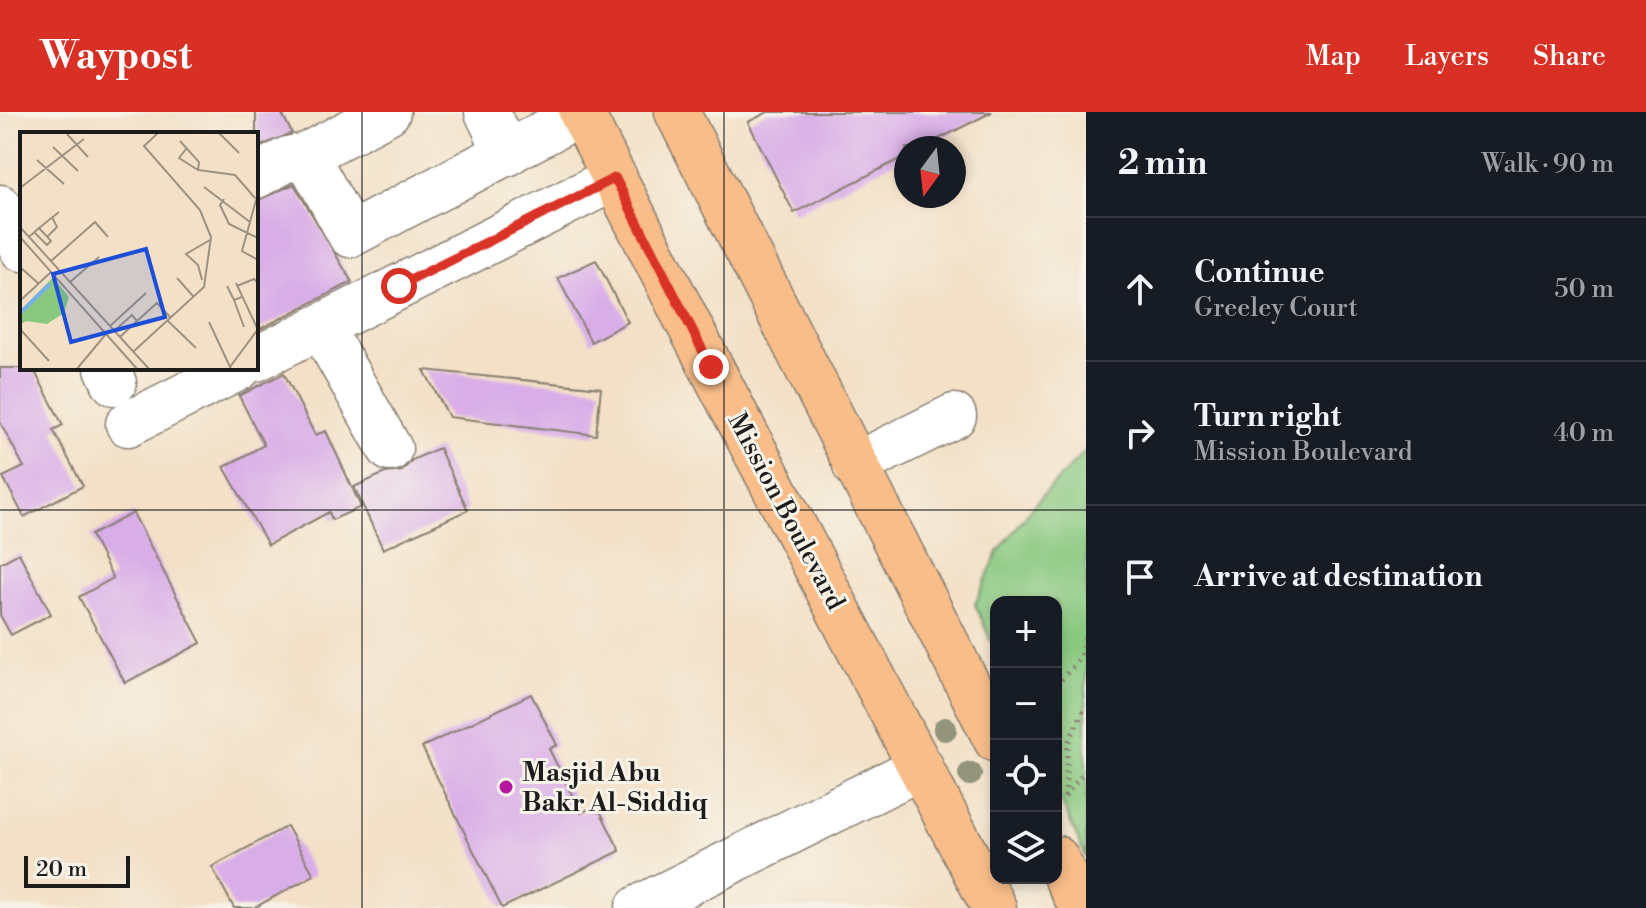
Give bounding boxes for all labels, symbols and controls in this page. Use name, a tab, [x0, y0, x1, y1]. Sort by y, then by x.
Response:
text: Waypost	[40, 33, 192, 80]
text: Map	[1306, 39, 1361, 74]
text: Layers	[1405, 39, 1489, 74]
text: Share	[1533, 39, 1606, 74]
inset map	[20, 132, 258, 370]
north arrow	[894, 136, 966, 208]
text: 2 min	[1118, 143, 1207, 185]
text: Walk · 90 m	[1482, 148, 1614, 180]
text: Continue	[1194, 254, 1325, 292]
icon: ahead	[1118, 267, 1162, 311]
route start	[381, 268, 417, 304]
text: 50 m	[1554, 273, 1614, 305]
text: Greeley Court	[1194, 292, 1358, 324]
route end	[693, 349, 729, 385]
text: Turn right	[1194, 398, 1341, 436]
street label: Mission Boulevard	[721, 407, 852, 616]
icon: right	[1118, 411, 1162, 455]
text: 40 m	[1553, 417, 1614, 449]
text: Mission Boulevard	[1194, 436, 1413, 468]
icon: arrive	[1118, 555, 1162, 599]
text: Arrive at destination	[1194, 558, 1483, 596]
map controls	[990, 596, 1062, 884]
button: +	[990, 596, 1062, 668]
button: −	[990, 668, 1062, 740]
button: locate	[990, 740, 1062, 812]
place label: Masjid Abu Bakr Al-Siddiq	[522, 757, 708, 819]
marker: Masjid Abu Bakr Al-Siddiq	[497, 778, 515, 796]
button: layers	[990, 812, 1062, 884]
scale bar	[24, 852, 130, 888]
text: 20 m	[36, 856, 87, 883]

